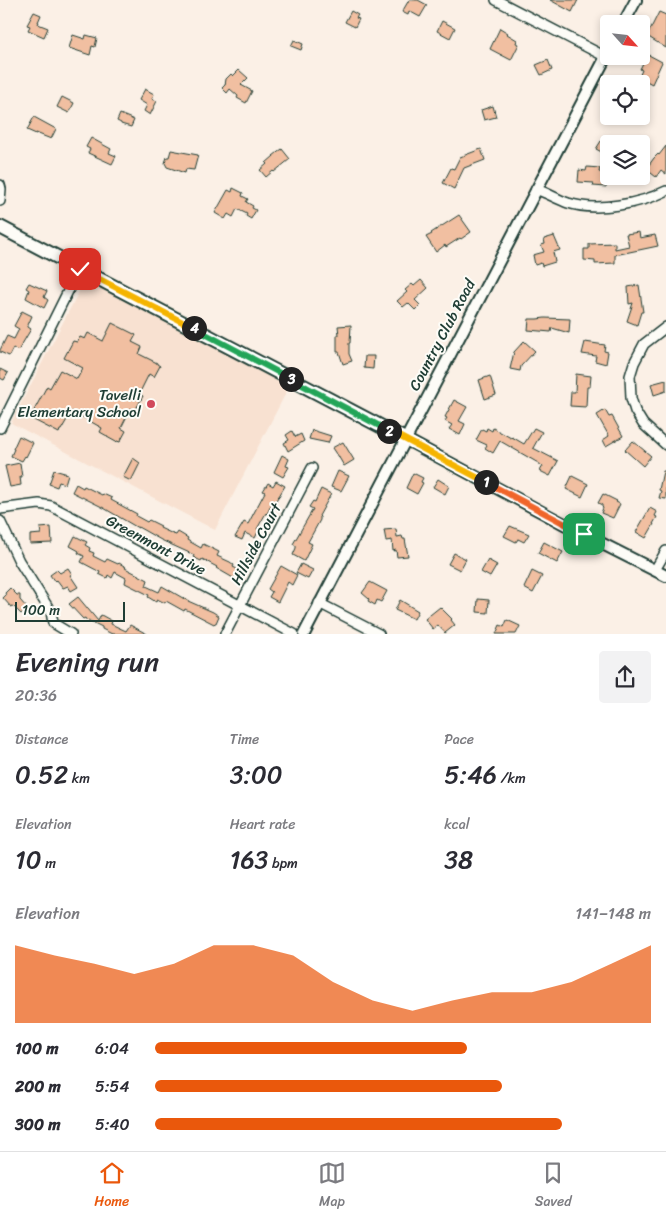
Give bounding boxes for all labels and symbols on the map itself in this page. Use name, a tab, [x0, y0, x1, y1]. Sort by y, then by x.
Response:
north arrow	[600, 15, 650, 65]
pin	[59, 248, 101, 290]
street label: Country Club Road	[402, 274, 483, 396]
pin: 4	[182, 316, 206, 340]
pin: 3	[278, 366, 304, 392]
place label: Tavelli Elementary School	[17, 382, 142, 425]
marker: Tavelli Elementary School	[145, 398, 157, 410]
pin: 2	[376, 418, 402, 444]
pin: 1	[474, 470, 498, 494]
street label: Hillside Court	[223, 497, 289, 590]
street label: Greenmont Drive	[101, 508, 211, 583]
pin	[563, 513, 605, 555]
scale bar	[15, 598, 125, 622]

